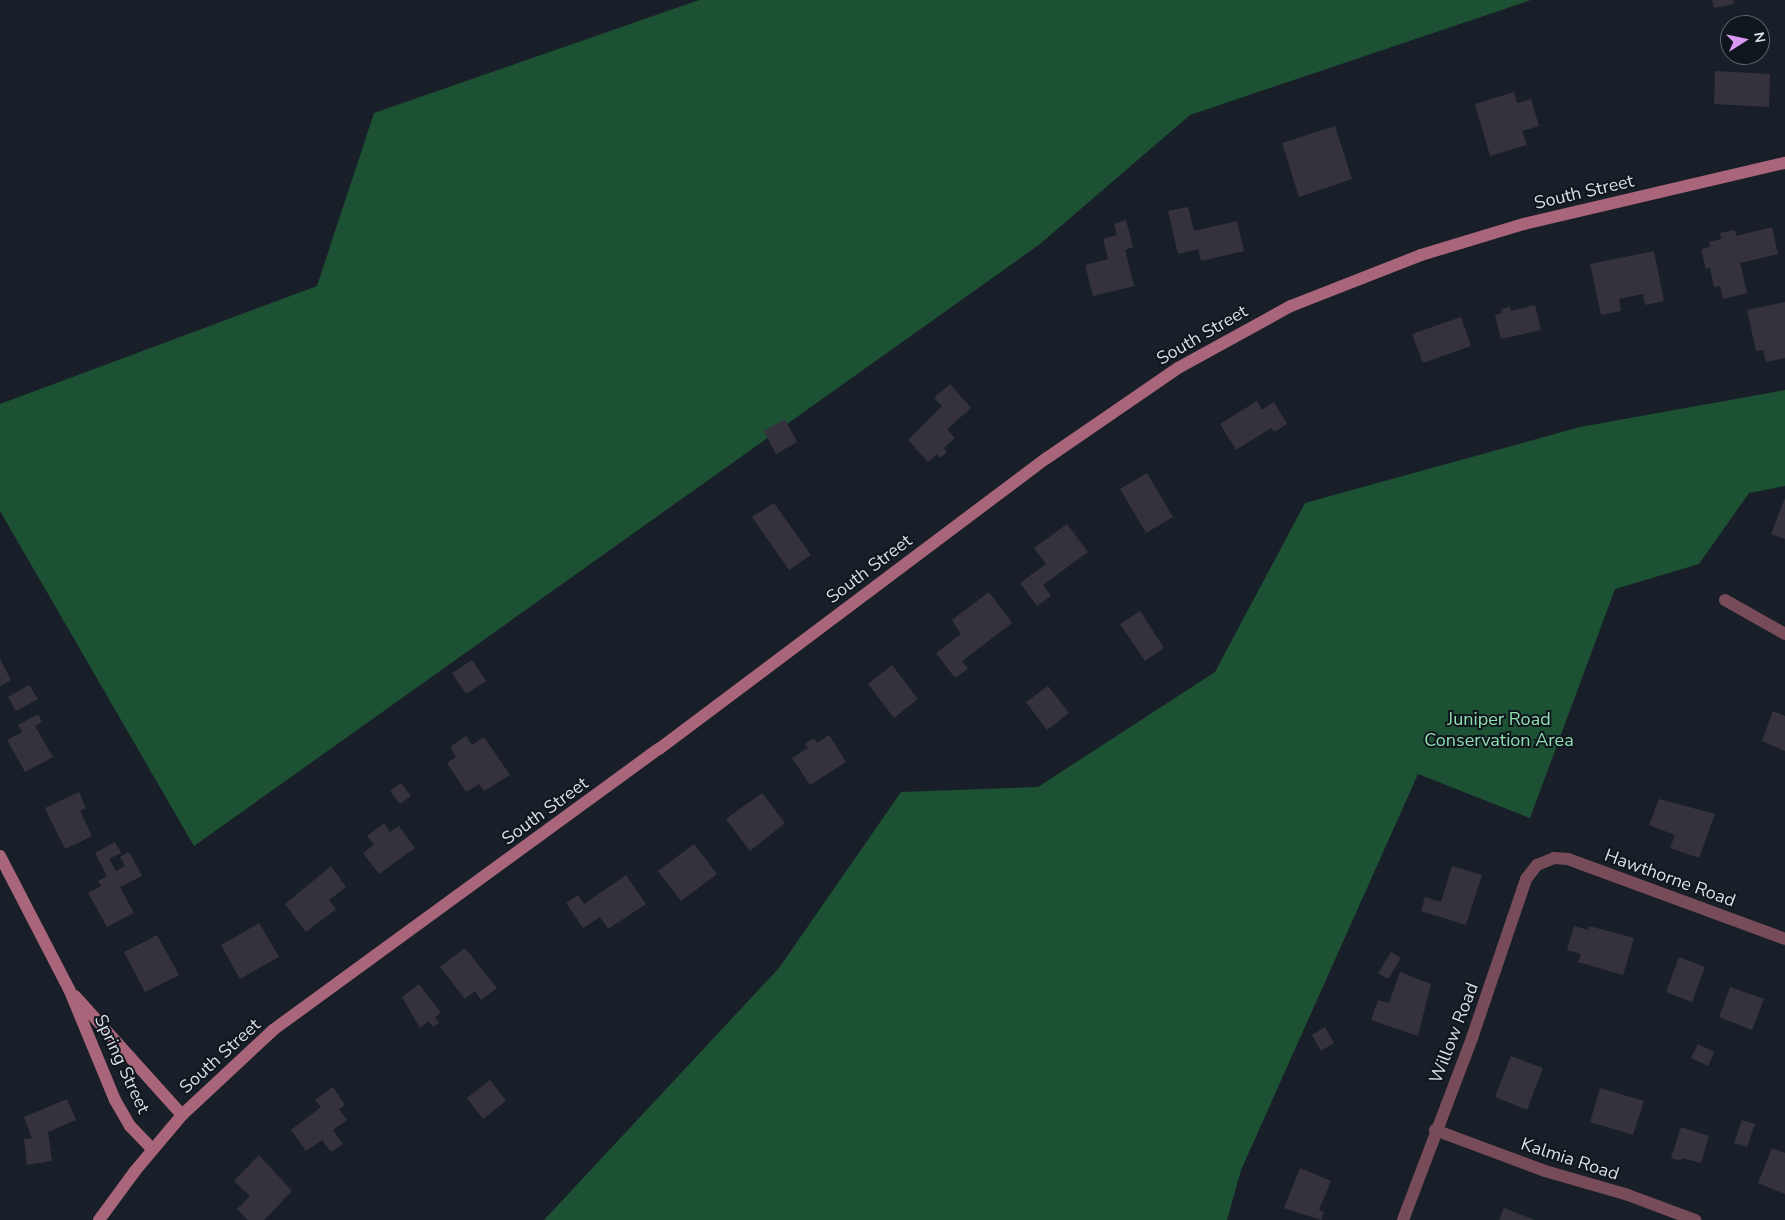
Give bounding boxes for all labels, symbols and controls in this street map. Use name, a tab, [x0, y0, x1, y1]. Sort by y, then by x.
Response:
north arrow	[1720, 15, 1770, 65]
text: N	[1749, 31, 1770, 44]
street label: South Street	[1532, 170, 1636, 214]
street label: South Street	[1153, 300, 1251, 370]
street label: South Street	[822, 530, 916, 608]
park label: Juniper Road Conservation Area	[1424, 709, 1574, 752]
street label: South Street	[498, 772, 592, 850]
street label: Hawthorne Road	[1602, 844, 1738, 912]
street label: Willow Road	[1425, 980, 1483, 1086]
street label: Spring Street	[90, 1011, 154, 1117]
street label: South Street	[175, 1014, 265, 1098]
street label: Kalmia Road	[1518, 1133, 1622, 1185]

